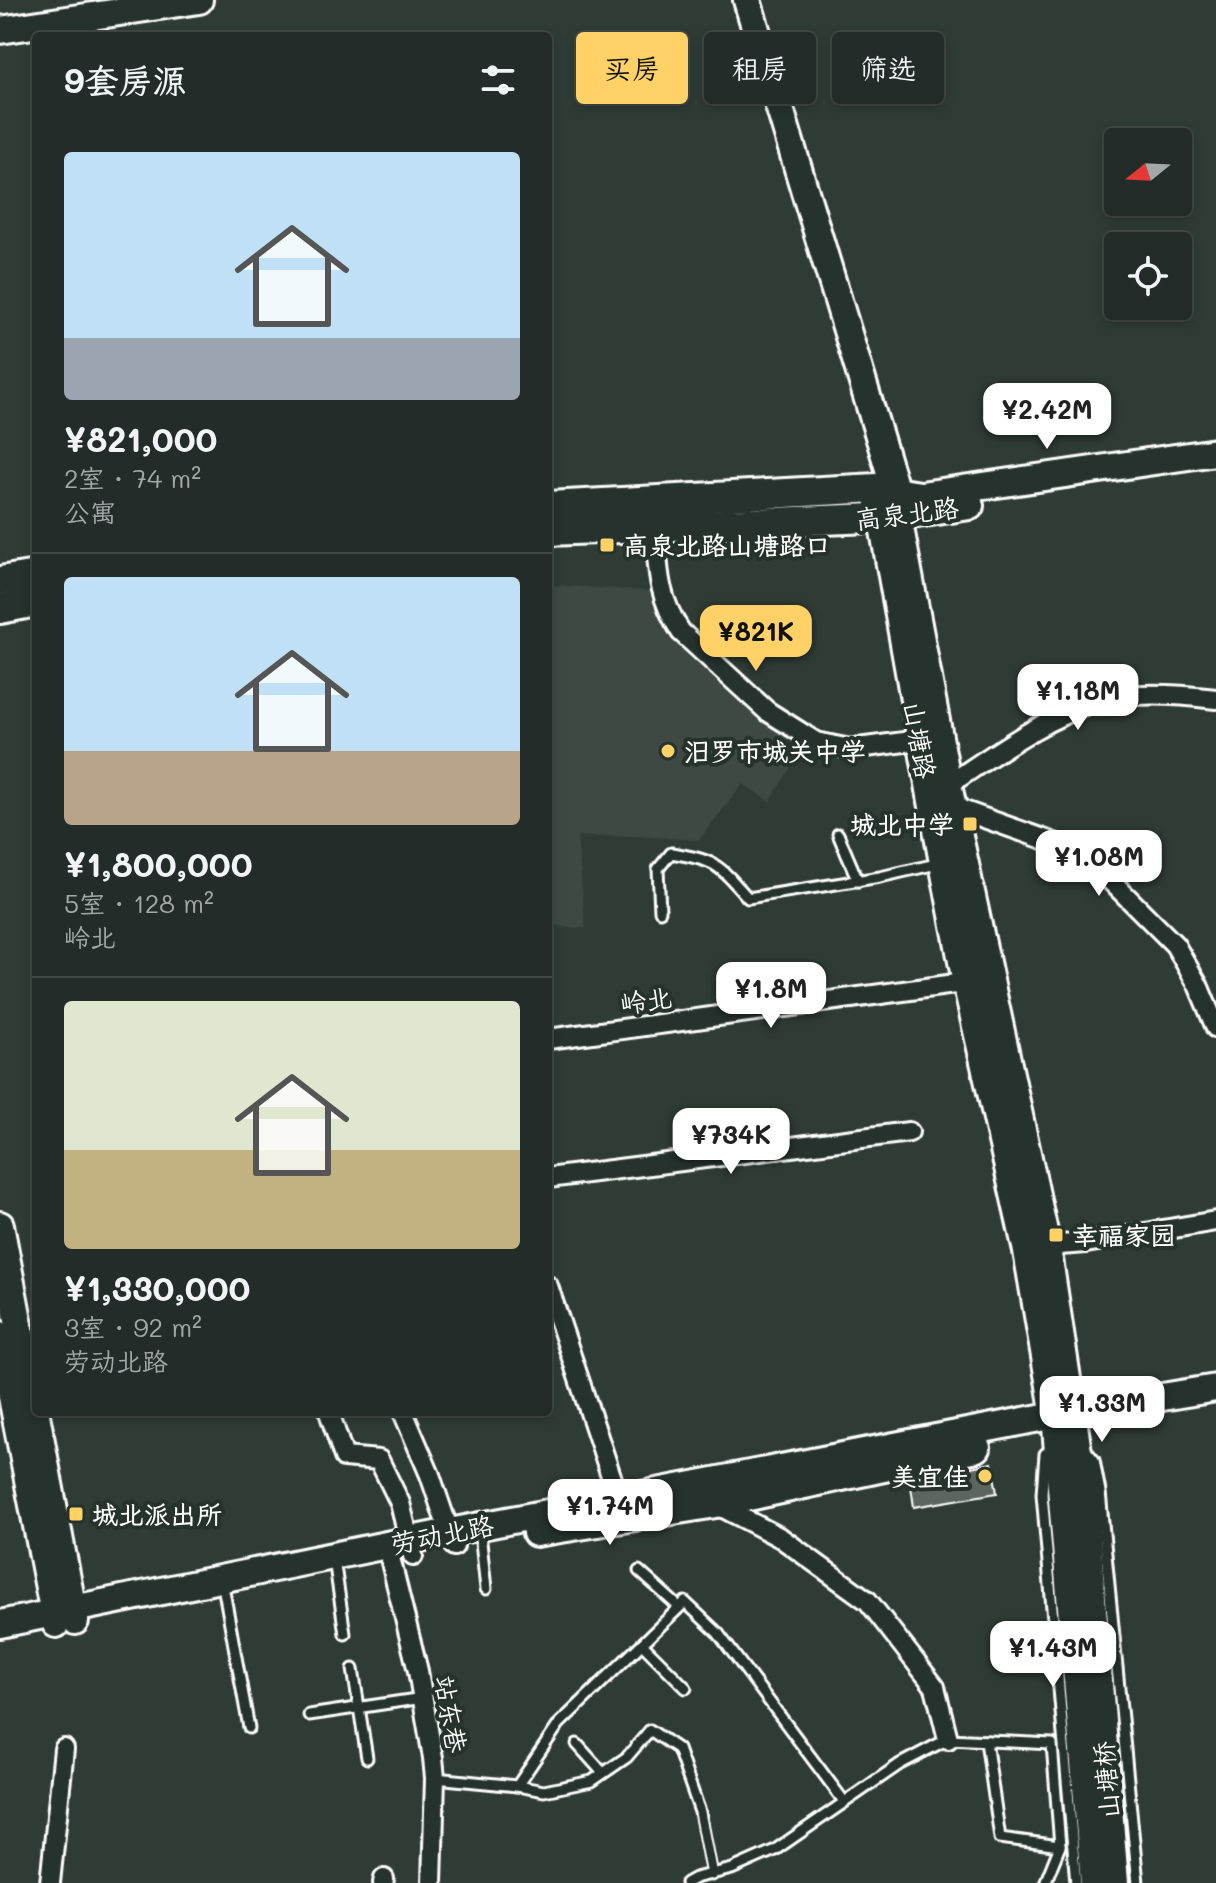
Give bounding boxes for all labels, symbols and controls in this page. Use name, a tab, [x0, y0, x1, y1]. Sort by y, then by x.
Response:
chip: 买房	[576, 32, 688, 104]
chip: 租房	[704, 32, 816, 104]
chip: 筛选	[832, 32, 944, 104]
text: 9套房源	[64, 57, 186, 102]
icon: filters	[476, 58, 520, 102]
north arrow	[1104, 128, 1192, 216]
map controls	[1104, 128, 1192, 320]
icon: home	[220, 204, 364, 348]
button: locate	[1104, 232, 1192, 320]
pin: ¥2.42M	[982, 383, 1112, 451]
text: ¥2.42M	[1001, 392, 1093, 426]
text: ¥821,000	[64, 416, 217, 461]
text: 2室 · 74 m²	[64, 461, 201, 495]
street label: 高泉北路	[853, 490, 961, 536]
text: 公寓	[64, 495, 116, 529]
place label: 高泉北路山塘路口	[623, 528, 831, 562]
marker: 高泉北路山塘路口	[598, 536, 616, 554]
pin: ¥821K	[700, 605, 812, 673]
text: ¥821K	[718, 614, 794, 648]
icon: home	[220, 629, 364, 773]
pin: ¥1.18M	[1013, 664, 1143, 732]
text: ¥1.18M	[1035, 673, 1121, 707]
street label: 山塘路	[896, 699, 944, 781]
place label: 汨罗市城关中学	[684, 734, 866, 768]
marker: 汨罗市城关中学	[659, 742, 677, 760]
place label: 城北中学	[850, 807, 954, 841]
marker: 城北中学	[961, 815, 979, 833]
pin: ¥1.08M	[1034, 830, 1164, 898]
text: ¥1.08M	[1054, 839, 1144, 873]
text: ¥1,800,000	[64, 841, 253, 886]
text: 5室 · 128 m²	[64, 886, 214, 920]
text: 岭北	[64, 920, 116, 954]
pin: ¥1.8M	[715, 962, 827, 1030]
text: ¥1.8M	[734, 971, 808, 1005]
street label: 岭北	[618, 980, 674, 1020]
icon: home	[220, 1053, 364, 1197]
pin: ¥734K	[675, 1108, 787, 1176]
text: ¥734K	[691, 1117, 771, 1151]
place label: 幸福家园	[1072, 1218, 1176, 1252]
marker: 幸福家园	[1047, 1226, 1065, 1244]
text: ¥1,330,000	[64, 1265, 250, 1310]
text: 3室 · 92 m²	[64, 1310, 202, 1344]
text: 劳动北路	[64, 1344, 168, 1378]
pin: ¥1.33M	[1037, 1376, 1167, 1444]
text: ¥1.33M	[1058, 1385, 1146, 1419]
place label: 美宜佳	[891, 1459, 969, 1493]
marker: 美宜佳	[976, 1467, 994, 1485]
pin: ¥1.74M	[545, 1479, 675, 1547]
text: ¥1.74M	[566, 1488, 654, 1522]
place label: 城北派出所	[92, 1497, 222, 1531]
marker: 城北派出所	[67, 1505, 85, 1523]
street label: 劳动北路	[388, 1507, 496, 1561]
pin: ¥1.43M	[988, 1621, 1118, 1689]
text: ¥1.43M	[1008, 1630, 1098, 1664]
street label: 站东巷	[427, 1673, 475, 1755]
street label: 山塘桥	[1086, 1740, 1126, 1820]

